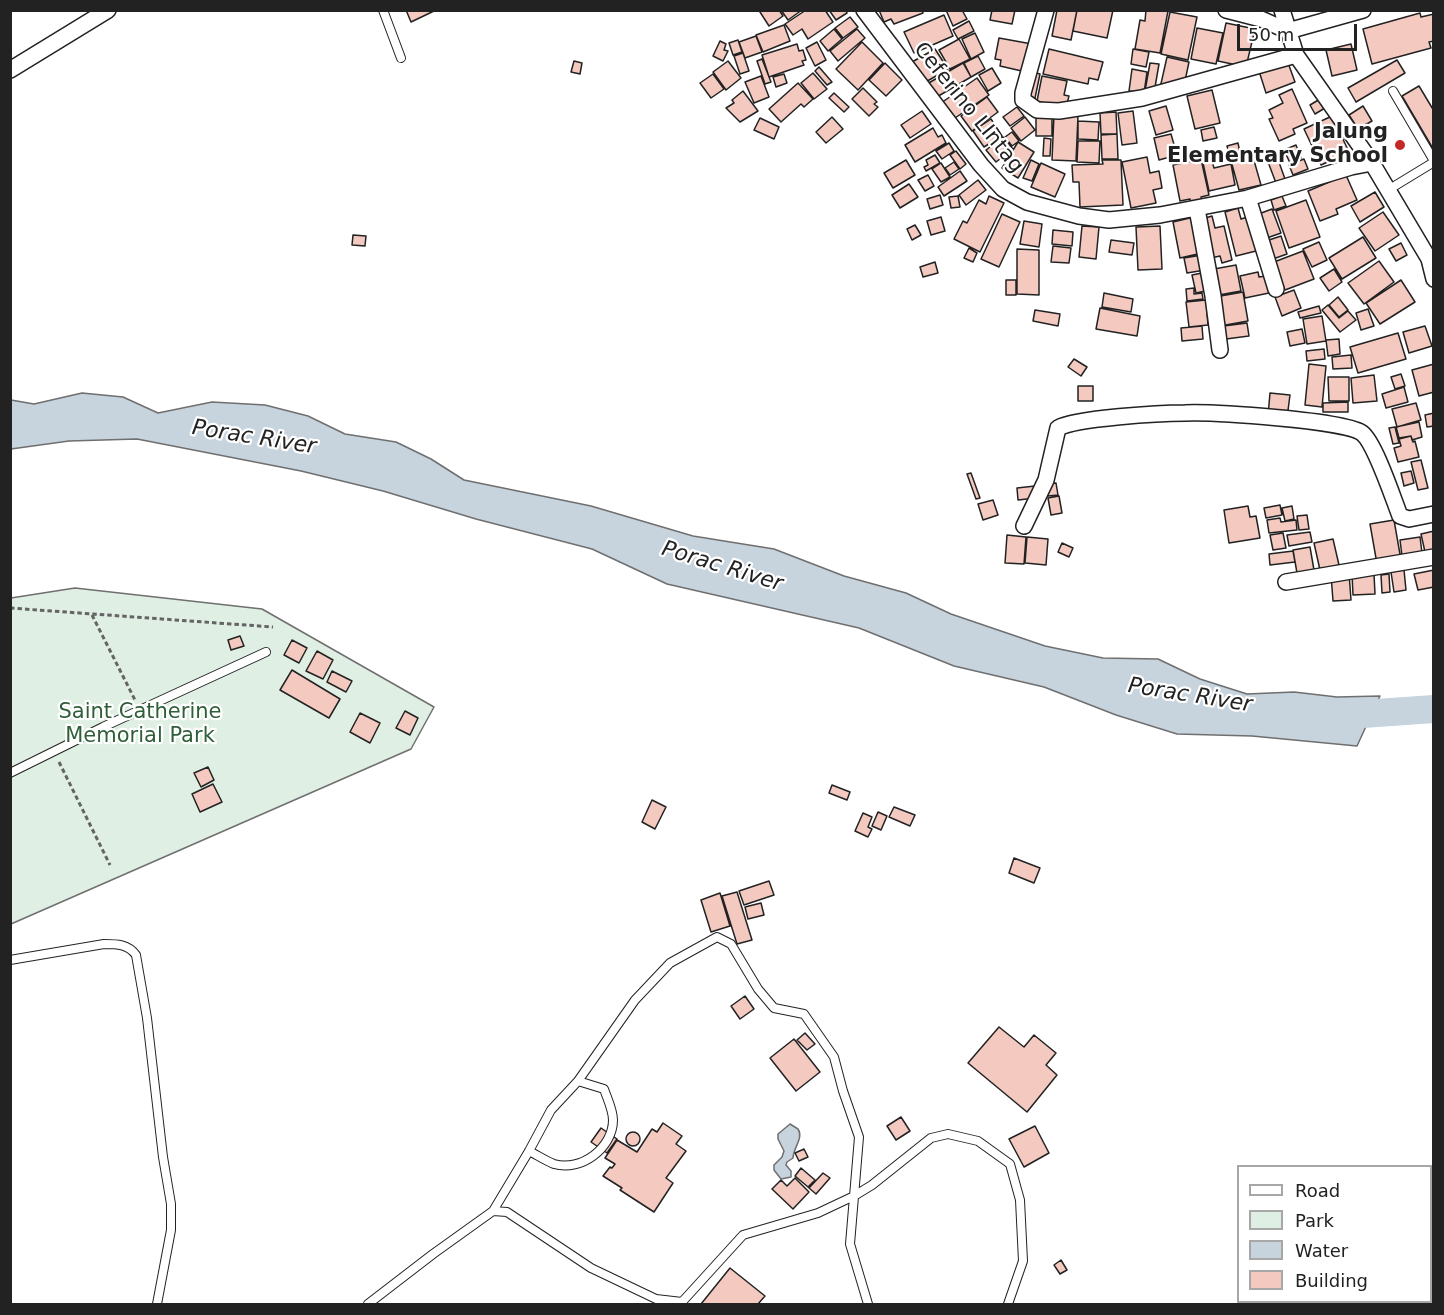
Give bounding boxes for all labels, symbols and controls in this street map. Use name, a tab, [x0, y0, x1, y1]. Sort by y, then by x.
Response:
scale bar	[1240, 12, 1360, 50]
text: 50 m	[1248, 24, 1294, 45]
street label: Ceferino LIntag	[908, 38, 1028, 178]
place label: Jalung Elementary School	[1167, 120, 1388, 170]
marker: Jalung Elementary School	[1393, 138, 1407, 152]
water label: Porac River	[190, 415, 318, 461]
water label: Porac River	[658, 536, 786, 598]
water label: Porac River	[1126, 673, 1254, 719]
park label: Saint Catherine Memorial Park	[59, 700, 221, 750]
legend	[1237, 1165, 1432, 1303]
text: Road	[1295, 1180, 1340, 1201]
text: Park	[1295, 1210, 1334, 1231]
text: Water	[1295, 1240, 1348, 1261]
text: Building	[1295, 1270, 1368, 1291]

